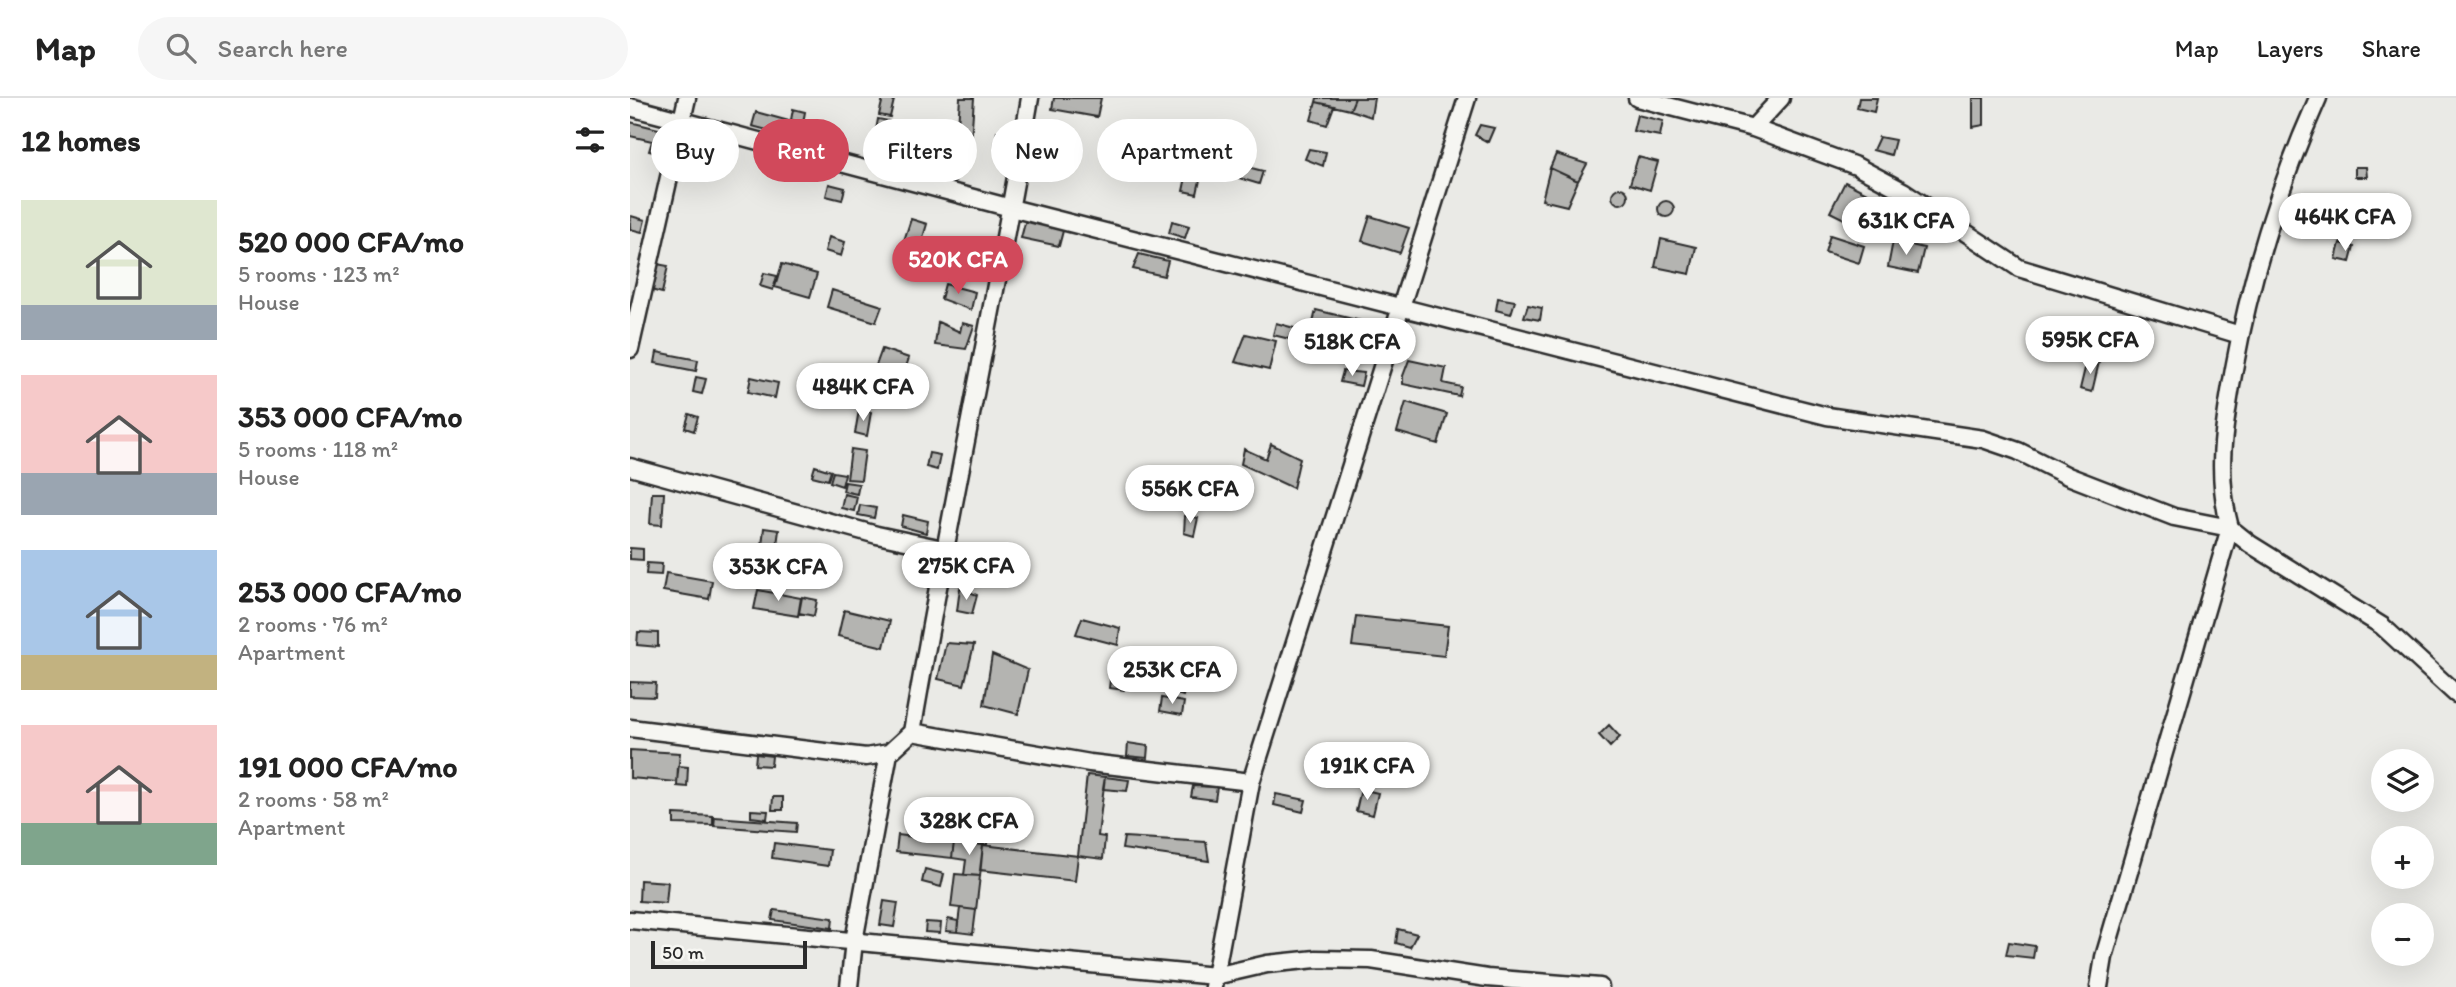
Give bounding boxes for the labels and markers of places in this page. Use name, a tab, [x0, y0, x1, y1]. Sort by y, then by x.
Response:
pin: 464K CFA	[2273, 194, 2417, 253]
pin: 631K CFA	[1834, 198, 1978, 257]
pin: 520K CFA	[886, 236, 1030, 296]
pin: 595K CFA	[2018, 316, 2162, 376]
pin: 518K CFA	[1280, 318, 1424, 378]
pin: 484K CFA	[791, 364, 935, 423]
pin: 556K CFA	[1118, 466, 1262, 525]
pin: 275K CFA	[894, 542, 1038, 602]
pin: 353K CFA	[706, 544, 850, 603]
pin: 253K CFA	[1100, 646, 1244, 706]
pin: 191K CFA	[1295, 742, 1439, 802]
pin: 328K CFA	[897, 798, 1041, 857]

